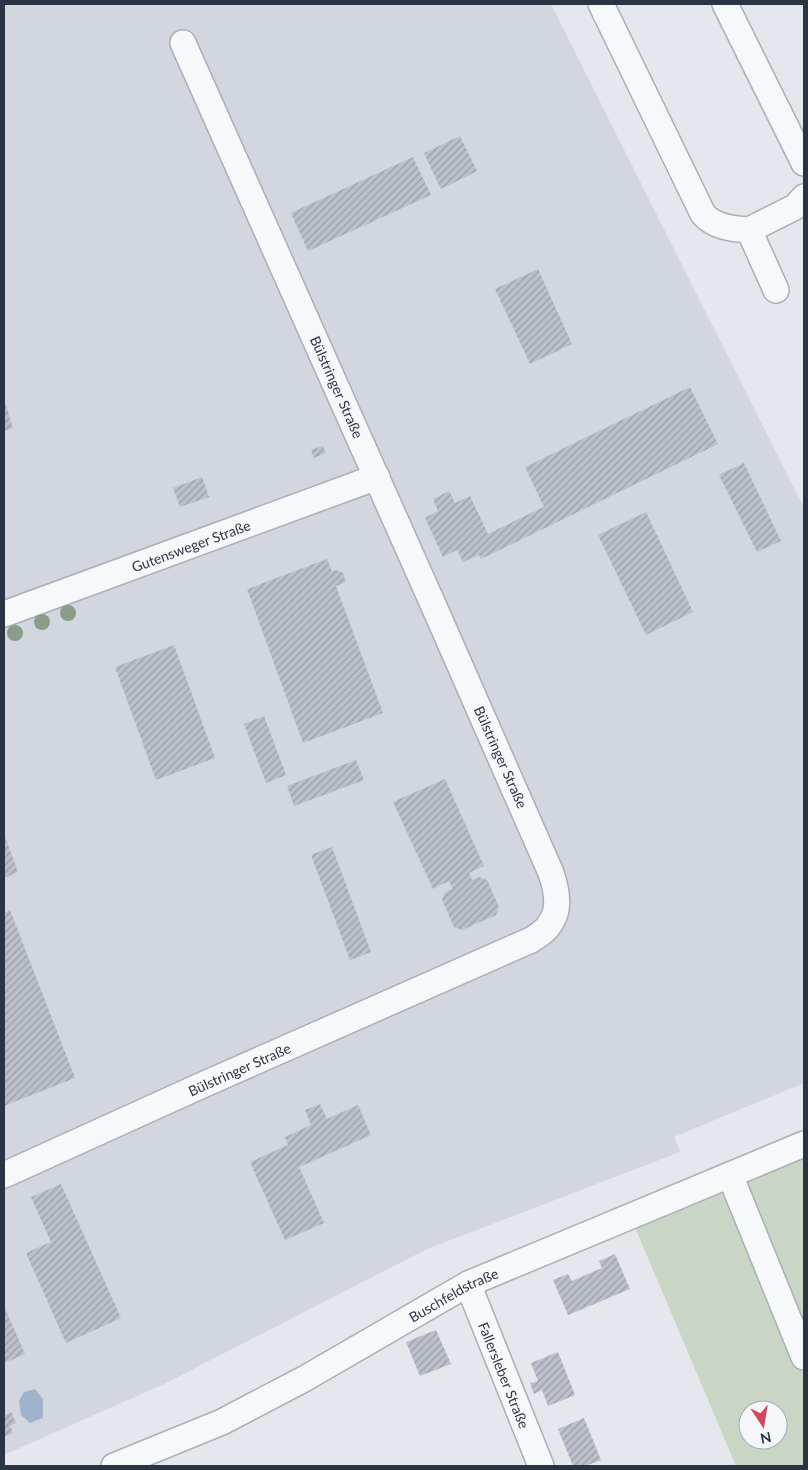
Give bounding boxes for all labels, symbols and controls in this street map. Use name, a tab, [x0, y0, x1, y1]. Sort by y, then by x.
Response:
street label: Bülstringer Straße	[307, 333, 367, 441]
street label: Gutensweger Straße	[129, 516, 253, 575]
street label: Bülstringer Straße	[471, 703, 531, 811]
street label: Bülstringer Straße	[185, 1039, 293, 1099]
street label: Buschfeldstraße	[406, 1264, 501, 1325]
street label: Fallersleber Straße	[476, 1319, 533, 1431]
north arrow	[738, 1400, 788, 1450]
text: N	[759, 1429, 773, 1448]

